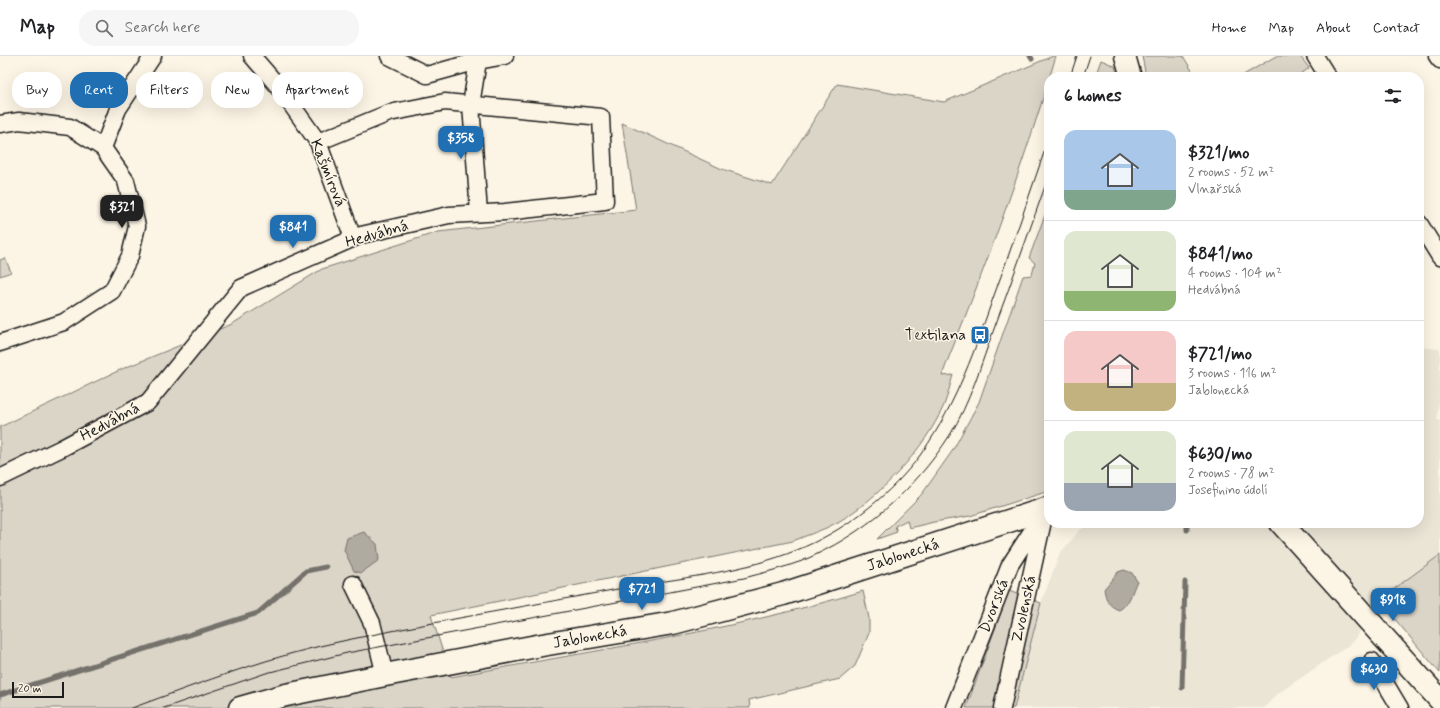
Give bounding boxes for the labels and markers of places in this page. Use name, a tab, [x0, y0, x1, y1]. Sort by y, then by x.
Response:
pin: $358	[437, 126, 485, 160]
pin: $321	[98, 195, 146, 229]
pin: $841	[269, 215, 317, 249]
bus stop icon: Textilana	[969, 324, 991, 346]
place label: Textilana	[905, 325, 966, 346]
pin: $721	[618, 577, 666, 611]
pin: $918	[1369, 588, 1417, 622]
pin: $630	[1350, 657, 1398, 691]

